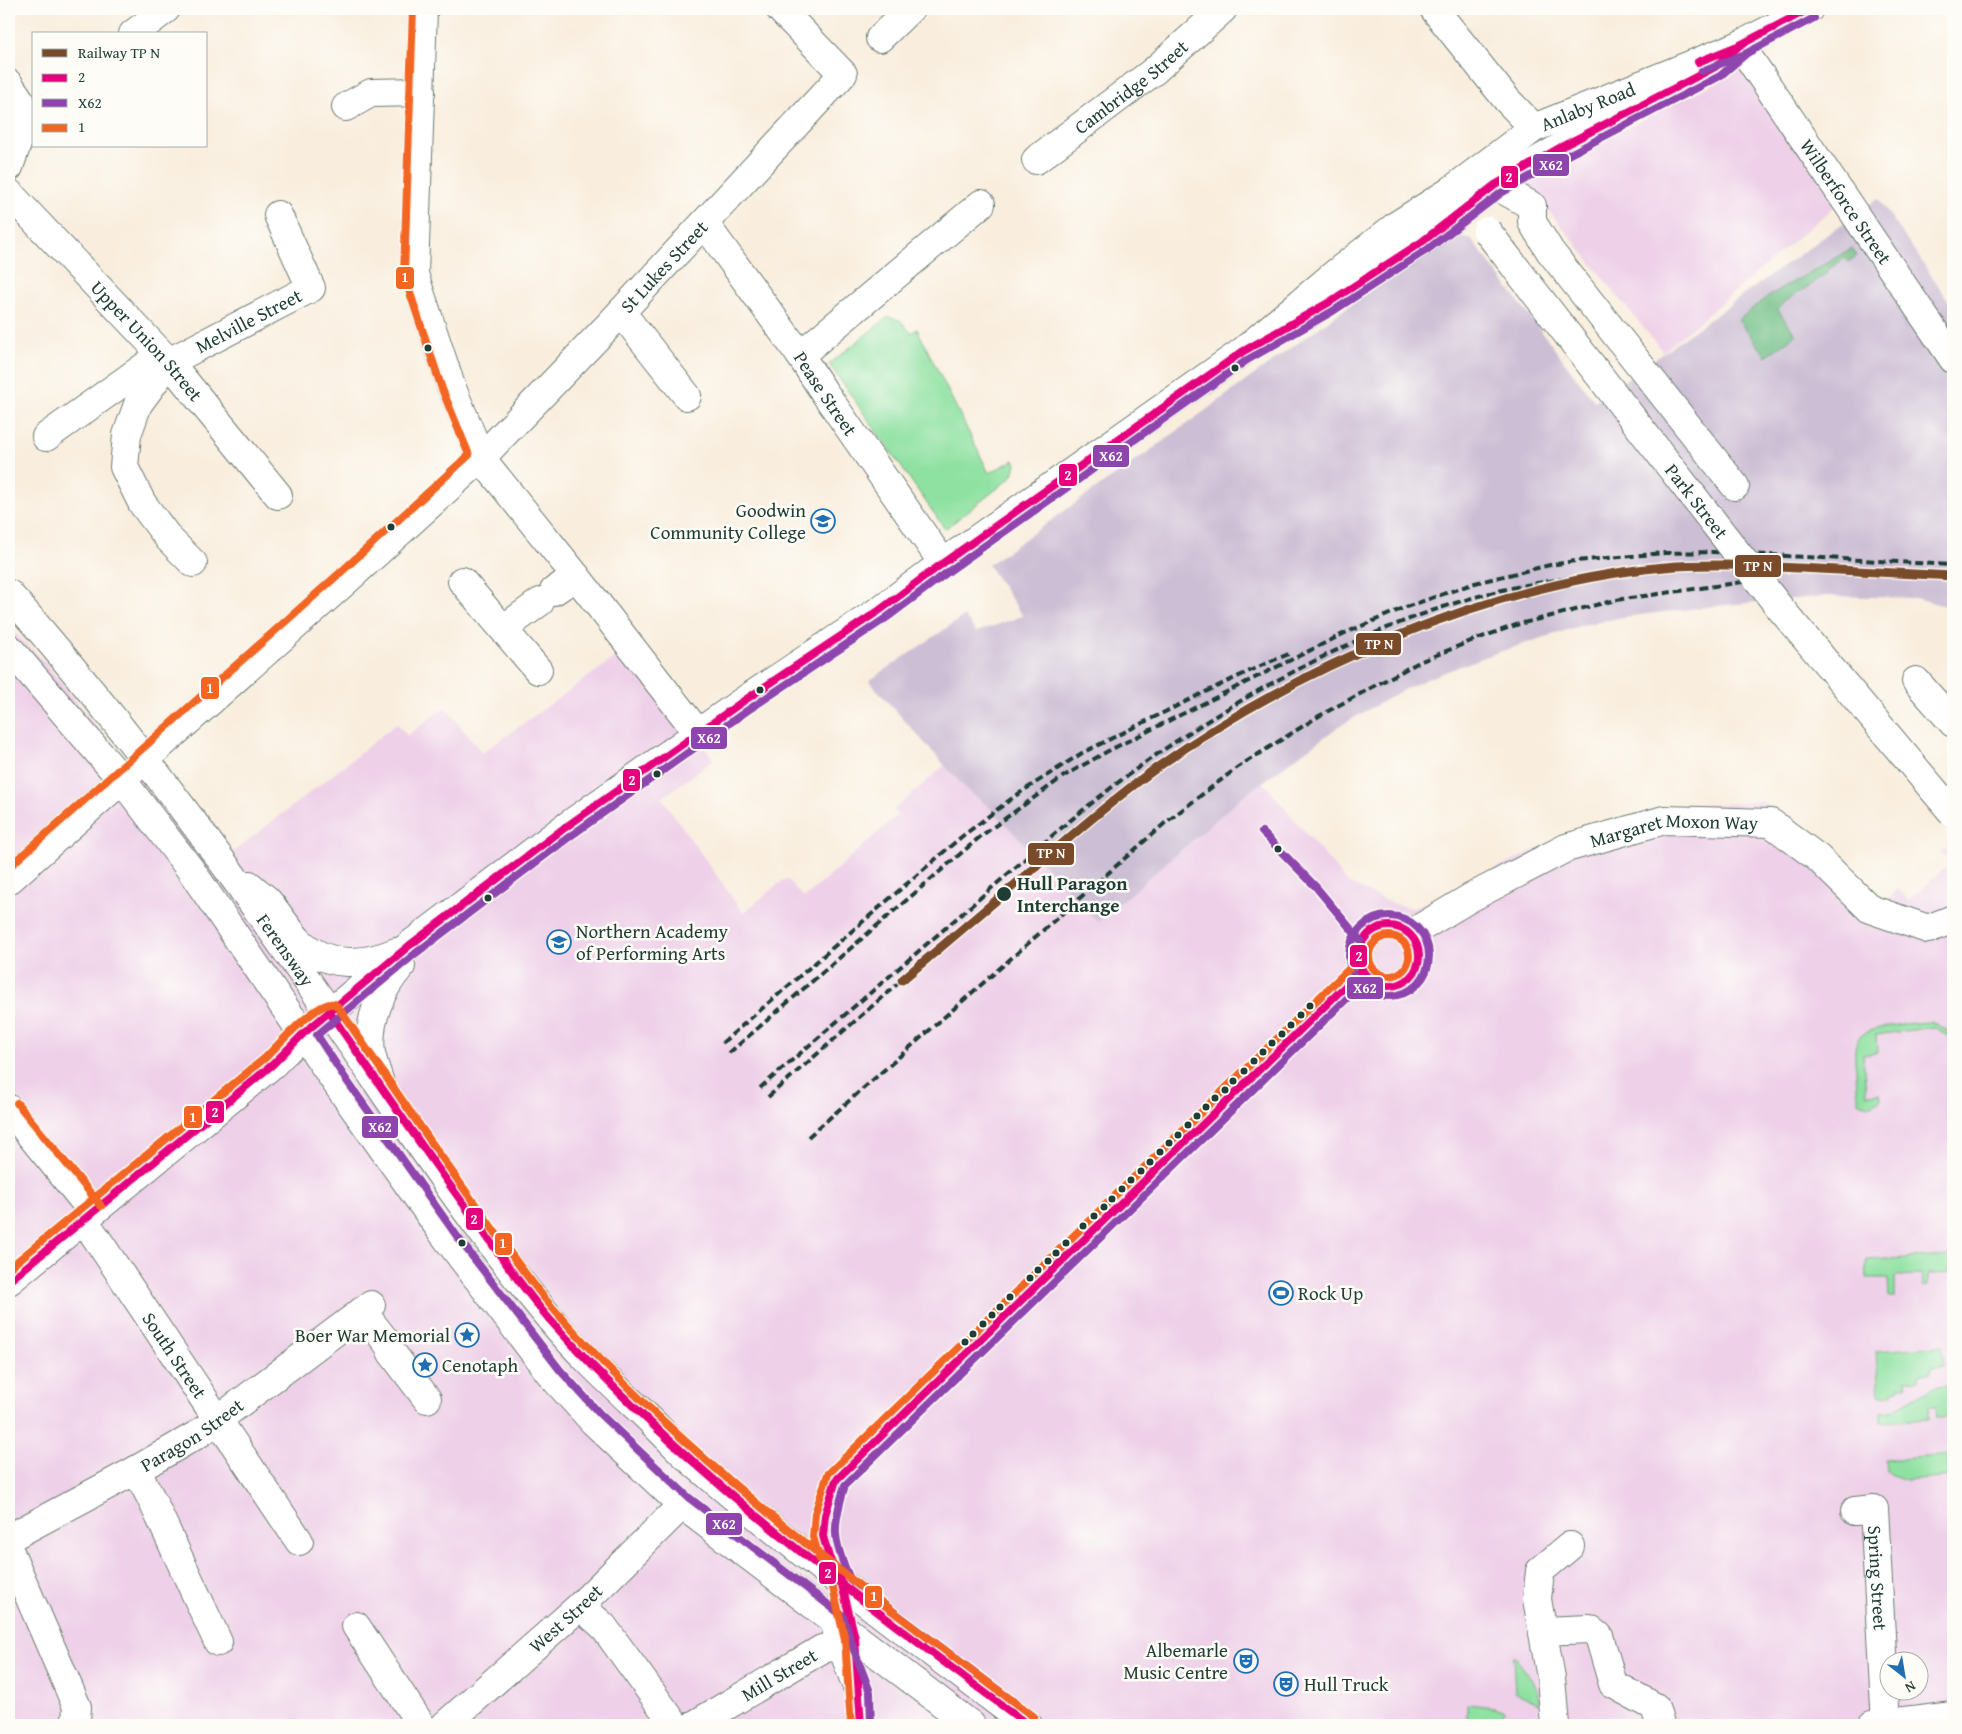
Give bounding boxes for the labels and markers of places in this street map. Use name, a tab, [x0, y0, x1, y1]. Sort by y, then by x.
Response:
unlabelled marker	[423, 343, 433, 353]
unlabelled marker	[1230, 363, 1240, 373]
place label: Goodwin Community College	[650, 496, 806, 546]
school or university icon: Goodwin Community College	[810, 508, 836, 534]
unlabelled marker	[386, 522, 396, 532]
unlabelled marker	[755, 685, 765, 695]
unlabelled marker	[652, 769, 662, 779]
unlabelled marker	[1273, 844, 1283, 854]
place label: Hull Paragon Interchange	[1017, 869, 1128, 919]
marker: Hull Paragon Interchange	[995, 885, 1013, 903]
unlabelled marker	[483, 893, 493, 903]
place label: Northern Academy of Performing Arts	[576, 917, 728, 967]
school or university icon: Northern Academy of Performing Arts	[546, 929, 572, 955]
unlabelled marker	[1305, 1001, 1315, 1011]
unlabelled marker	[1296, 1010, 1306, 1020]
unlabelled marker	[1286, 1020, 1296, 1030]
unlabelled marker	[1277, 1029, 1287, 1039]
unlabelled marker	[1267, 1038, 1277, 1048]
unlabelled marker	[1258, 1047, 1268, 1057]
unlabelled marker	[1249, 1056, 1259, 1066]
unlabelled marker	[1239, 1066, 1249, 1076]
unlabelled marker	[1228, 1076, 1238, 1086]
unlabelled marker	[1220, 1085, 1230, 1095]
unlabelled marker	[1210, 1093, 1220, 1103]
unlabelled marker	[1201, 1102, 1211, 1112]
unlabelled marker	[1192, 1111, 1202, 1121]
unlabelled marker	[1183, 1120, 1193, 1130]
unlabelled marker	[1173, 1130, 1183, 1140]
unlabelled marker	[1164, 1138, 1174, 1148]
unlabelled marker	[1155, 1147, 1165, 1157]
unlabelled marker	[1145, 1157, 1155, 1167]
unlabelled marker	[1136, 1166, 1146, 1176]
unlabelled marker	[1126, 1175, 1136, 1185]
unlabelled marker	[1117, 1184, 1127, 1194]
unlabelled marker	[1107, 1194, 1117, 1204]
unlabelled marker	[1099, 1202, 1109, 1212]
unlabelled marker	[1089, 1211, 1099, 1221]
unlabelled marker	[1078, 1221, 1088, 1231]
unlabelled marker	[457, 1238, 467, 1248]
unlabelled marker	[1061, 1238, 1071, 1248]
unlabelled marker	[1051, 1248, 1061, 1258]
unlabelled marker	[1043, 1256, 1053, 1266]
unlabelled marker	[1033, 1265, 1043, 1275]
unlabelled marker	[1025, 1273, 1035, 1283]
place label: Rock Up	[1298, 1279, 1363, 1307]
sports icon: Rock Up	[1268, 1280, 1294, 1306]
unlabelled marker	[1005, 1292, 1015, 1302]
unlabelled marker	[995, 1302, 1005, 1312]
unlabelled marker	[987, 1310, 997, 1320]
unlabelled marker	[978, 1319, 988, 1329]
place label: Boer War Memorial	[295, 1321, 450, 1349]
place icon: Boer War Memorial	[454, 1322, 480, 1348]
unlabelled marker	[968, 1329, 978, 1339]
unlabelled marker	[960, 1337, 970, 1347]
place label: Cenotaph	[442, 1351, 519, 1379]
place icon: Cenotaph	[412, 1352, 438, 1378]
place label: Albemarle Music Centre	[1124, 1636, 1228, 1686]
theatre icon: Albemarle Music Centre	[1233, 1648, 1259, 1674]
place label: Hull Truck	[1304, 1670, 1389, 1698]
theatre icon: Hull Truck	[1273, 1671, 1299, 1697]

